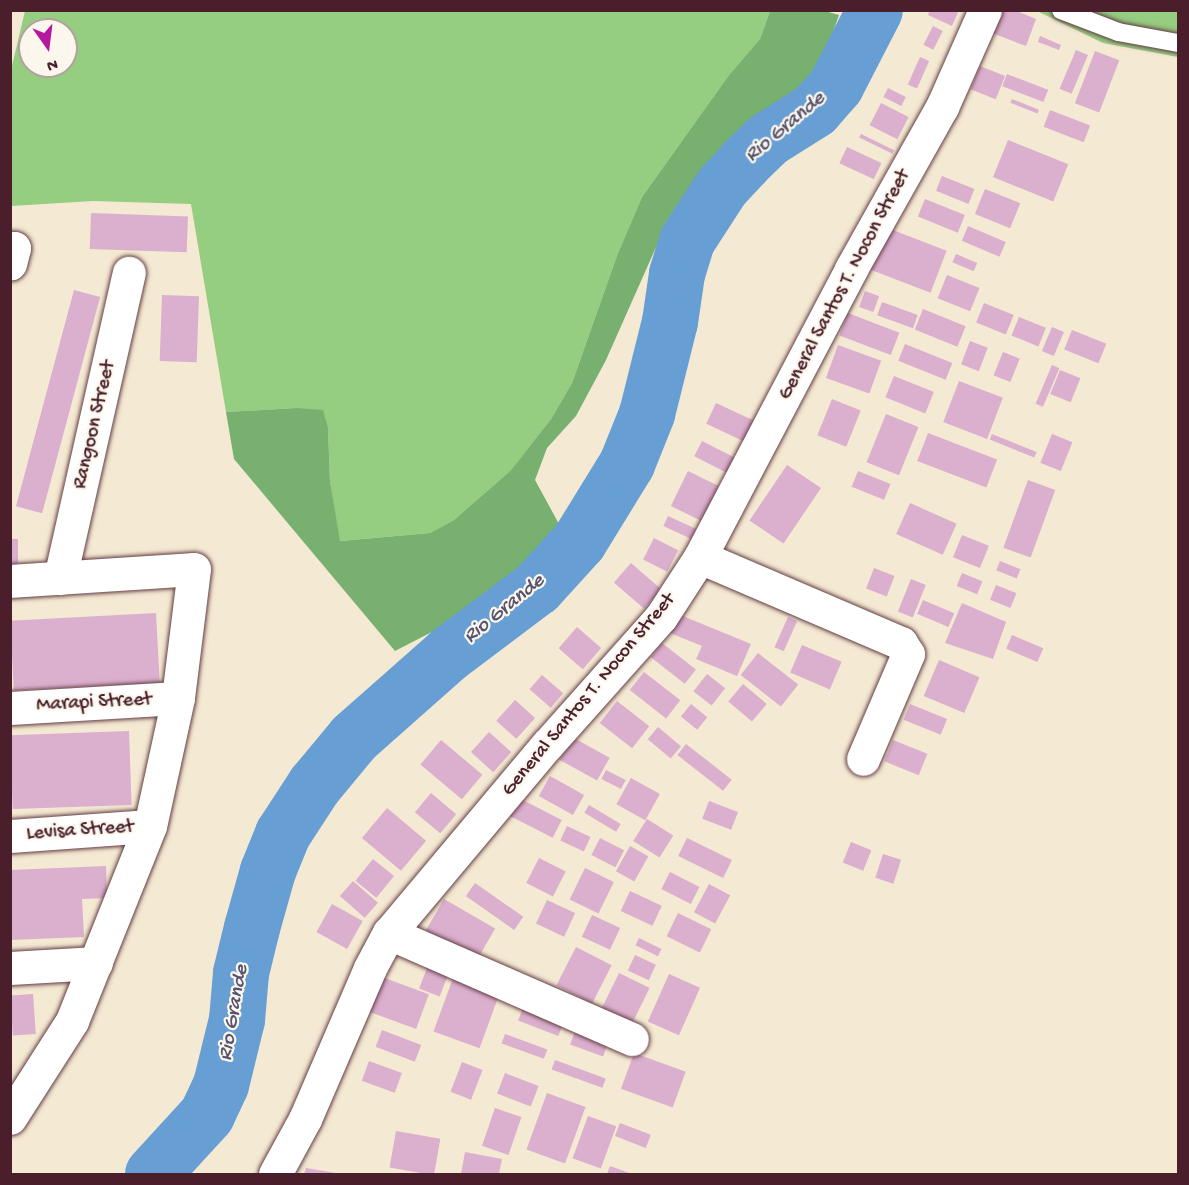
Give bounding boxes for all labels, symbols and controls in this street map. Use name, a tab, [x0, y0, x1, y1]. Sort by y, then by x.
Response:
north arrow	[18, 18, 78, 78]
text: N	[45, 54, 59, 74]
water label: Rio Grande	[741, 87, 831, 169]
street label: General Santos T. Nocon Street	[774, 166, 916, 404]
street label: Rangoon Street	[69, 359, 121, 491]
water label: Rio Grande	[459, 570, 551, 650]
street label: General Santos T. Nocon Street	[497, 589, 681, 801]
street label: Marapi Street	[36, 688, 152, 718]
street label: Levisa Street	[26, 815, 134, 847]
water label: Rio Grande	[214, 963, 256, 1063]

